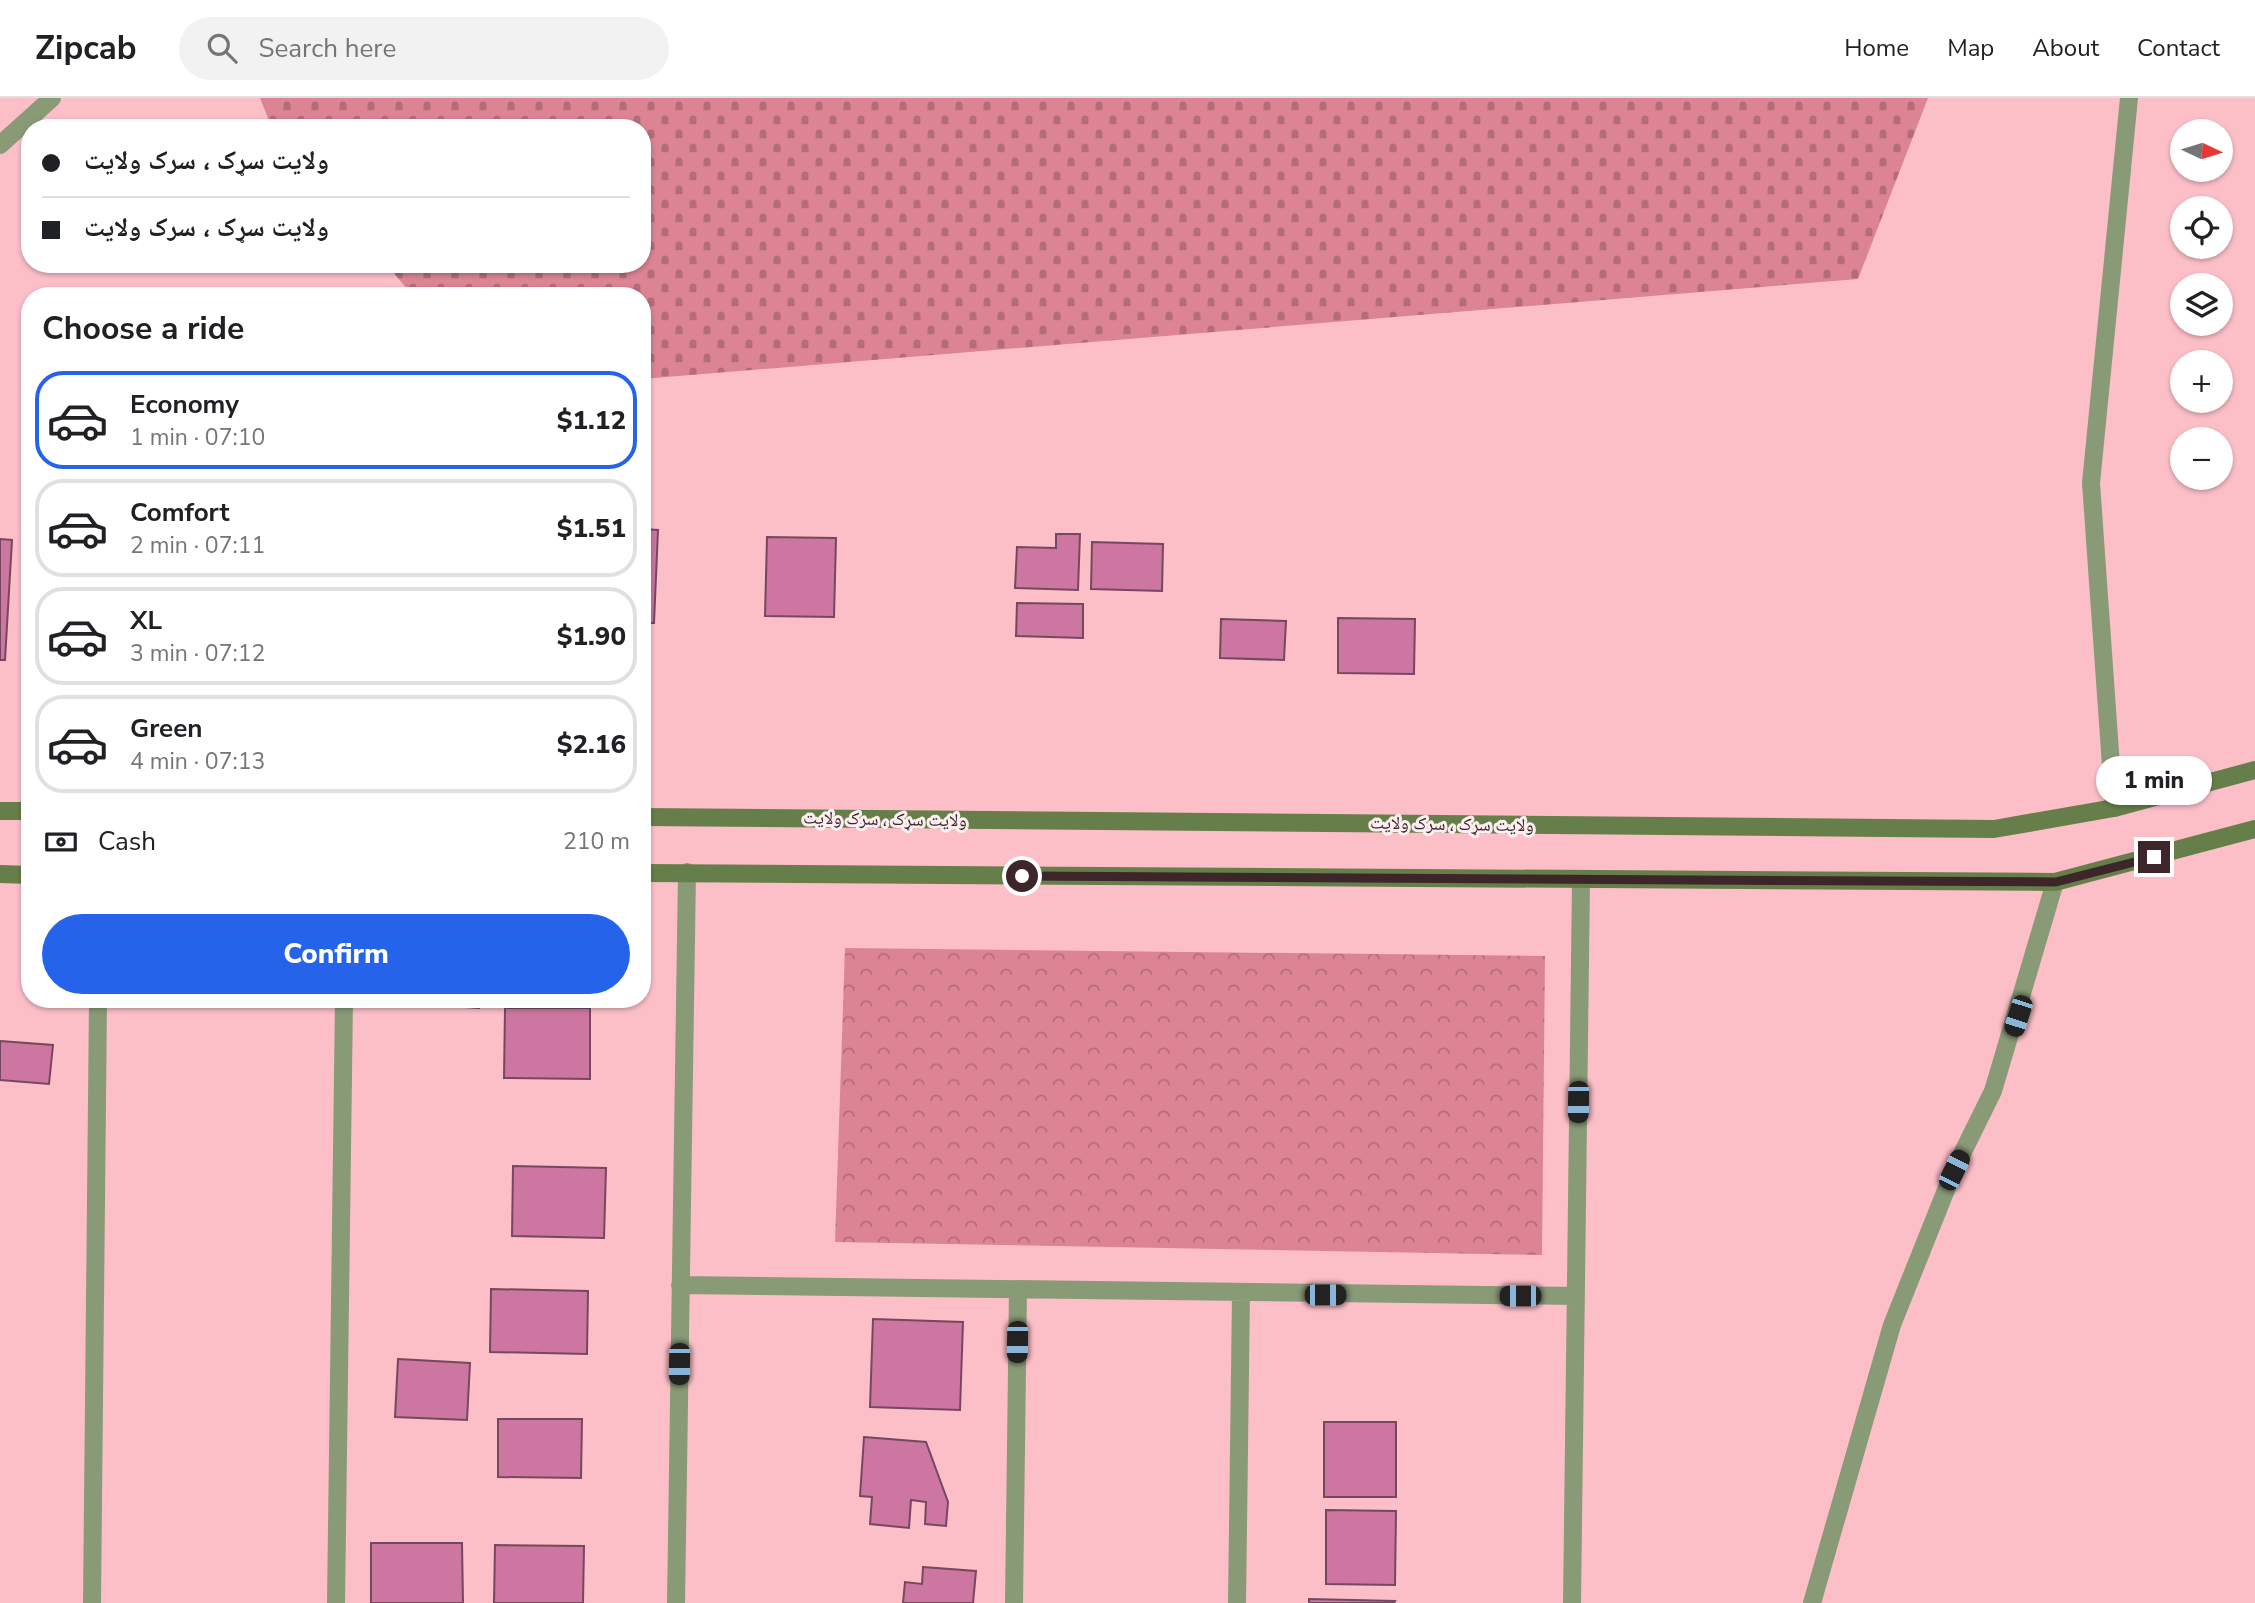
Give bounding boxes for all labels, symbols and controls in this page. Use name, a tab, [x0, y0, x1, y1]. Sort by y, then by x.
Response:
search box	[179, 17, 669, 80]
text: Zipcab	[35, 26, 137, 71]
icon: search	[203, 29, 241, 67]
text: Search here	[259, 31, 396, 66]
text: Home	[1844, 32, 1909, 64]
text: Map	[1947, 32, 1994, 64]
text: About	[2032, 32, 2099, 64]
text: Contact	[2137, 32, 2220, 64]
north arrow	[2170, 119, 2233, 182]
map controls	[2170, 119, 2233, 490]
text: ولایت سړک ، سرک ولایت	[84, 143, 329, 178]
button: locate	[2170, 196, 2233, 259]
text: ولایت سړک ، سرک ولایت	[84, 210, 329, 245]
button: layers	[2170, 273, 2233, 336]
text: Choose a ride	[42, 307, 244, 350]
button: +	[2170, 350, 2233, 413]
text: Economy	[130, 387, 239, 422]
icon: car	[46, 389, 109, 452]
text: $1.12	[557, 403, 626, 438]
text: 1 min · 07:10	[130, 422, 265, 453]
button: −	[2170, 427, 2233, 490]
text: Comfort	[130, 495, 230, 530]
icon: car	[46, 497, 109, 560]
text: $1.51	[557, 511, 626, 546]
text: 2 min · 07:11	[130, 530, 265, 561]
text: XL	[130, 603, 162, 638]
icon: car	[46, 605, 109, 668]
text: $1.90	[557, 619, 626, 654]
text: 3 min · 07:12	[130, 638, 265, 669]
text: Green	[130, 711, 203, 746]
icon: car	[46, 713, 109, 776]
text: $2.16	[557, 727, 626, 762]
text: 4 min · 07:13	[130, 746, 265, 777]
callout: 1 min	[2096, 756, 2212, 804]
text: 1 min	[2124, 765, 2184, 796]
street label: ولایت سړک ، سرک ولایت	[803, 806, 967, 832]
street label: ولایت سړک ، سرک ولایت	[1370, 811, 1534, 837]
icon: cash	[42, 823, 80, 861]
text: Cash	[98, 824, 156, 859]
text: 210 m	[563, 826, 630, 857]
route end	[2138, 841, 2170, 873]
route start	[1006, 860, 1038, 892]
button: Confirm	[42, 914, 630, 994]
car	[2002, 993, 2035, 1039]
car	[1568, 1081, 1589, 1123]
car	[1936, 1147, 1973, 1193]
car	[1305, 1285, 1347, 1306]
car	[1500, 1286, 1542, 1307]
car	[1007, 1321, 1028, 1363]
car	[669, 1343, 690, 1385]

